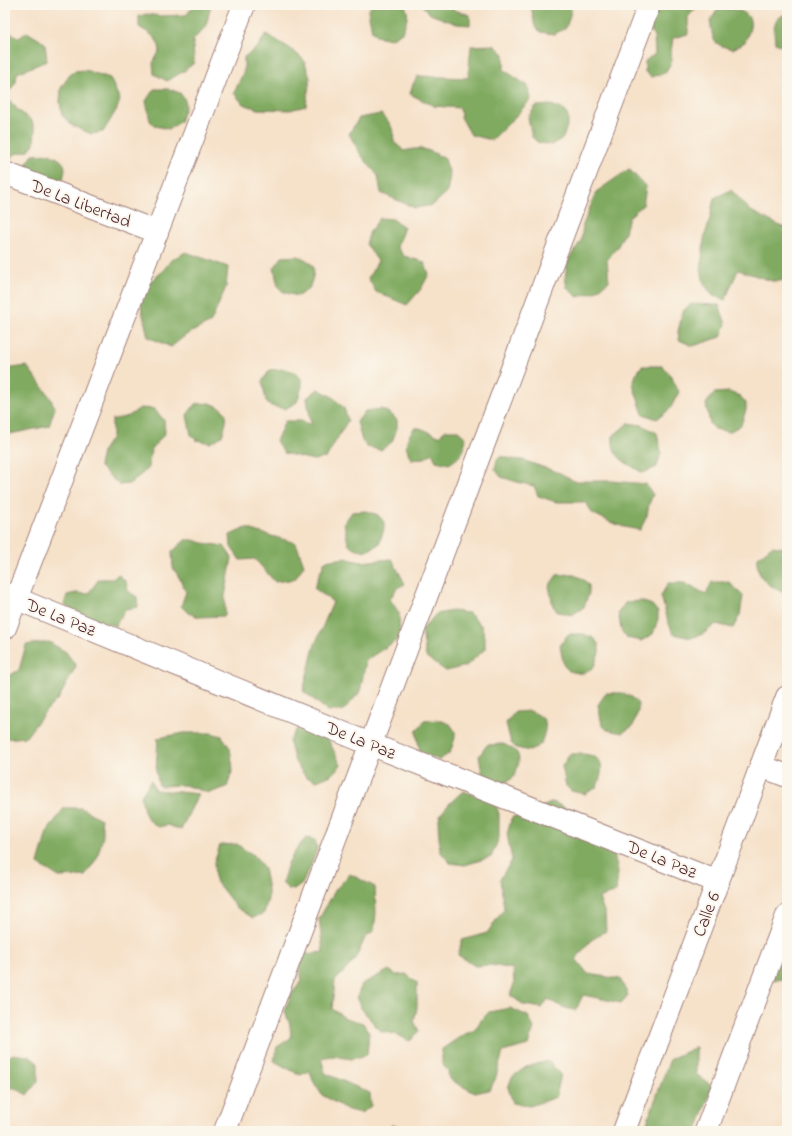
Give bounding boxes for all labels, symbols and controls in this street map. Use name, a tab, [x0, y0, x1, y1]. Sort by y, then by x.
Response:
street label: De La Libertad	[25, 173, 134, 236]
street label: De La Paz	[20, 593, 100, 645]
street label: De La Paz	[320, 716, 400, 768]
street label: De La Paz	[621, 835, 701, 887]
street label: Calle 6	[687, 888, 728, 941]

